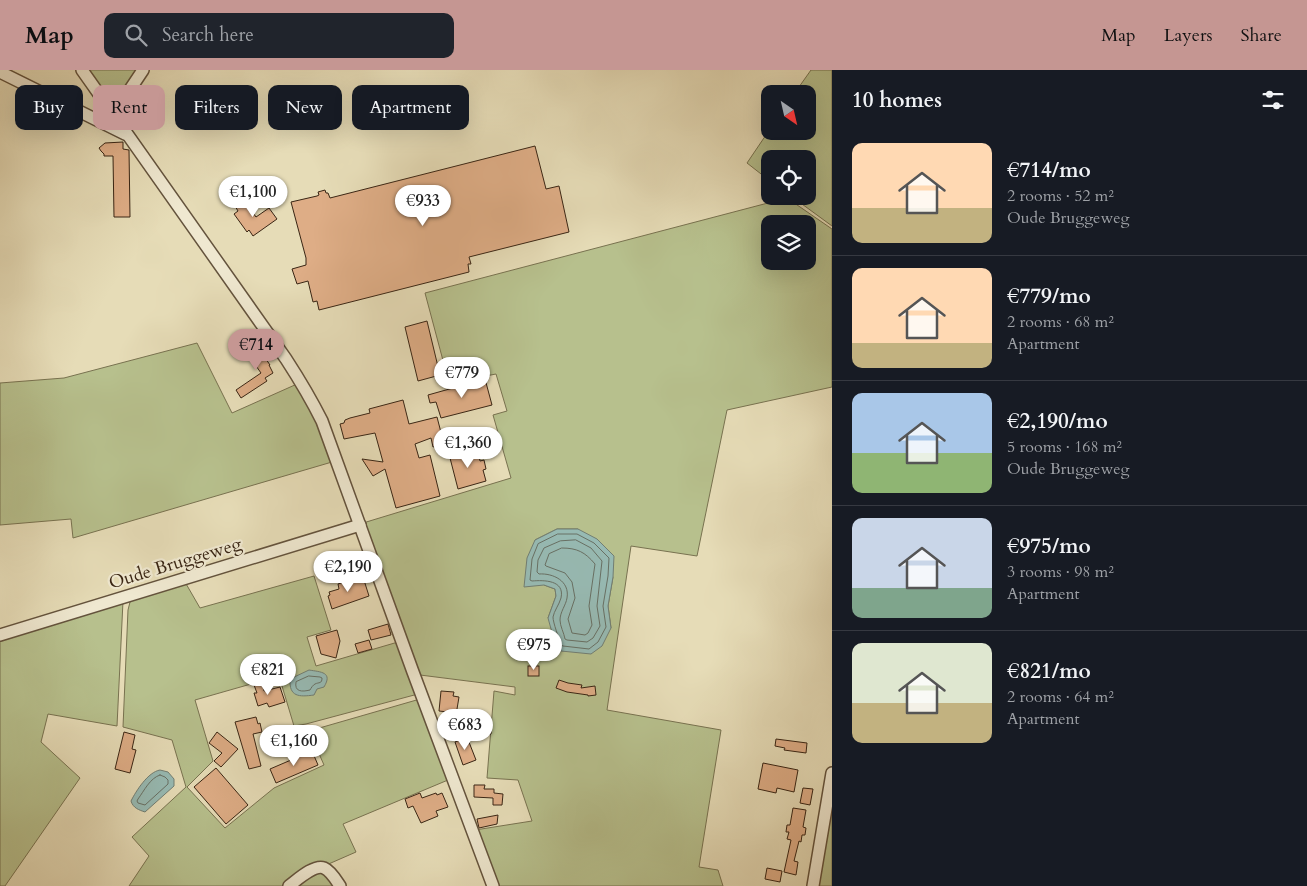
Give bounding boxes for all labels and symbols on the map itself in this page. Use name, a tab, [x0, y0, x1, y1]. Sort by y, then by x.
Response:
north arrow	[761, 85, 816, 140]
pin: €1,100	[212, 176, 294, 218]
pin: €933	[393, 184, 453, 227]
pin: €714	[226, 328, 286, 371]
pin: €779	[432, 356, 492, 399]
pin: €1,360	[427, 426, 509, 469]
street label: Oude Bruggeweg	[106, 531, 246, 596]
pin: €2,190	[307, 550, 389, 593]
pin: €975	[504, 628, 564, 671]
pin: €821	[238, 654, 298, 696]
pin: €683	[435, 708, 495, 751]
pin: €1,160	[253, 724, 335, 767]

